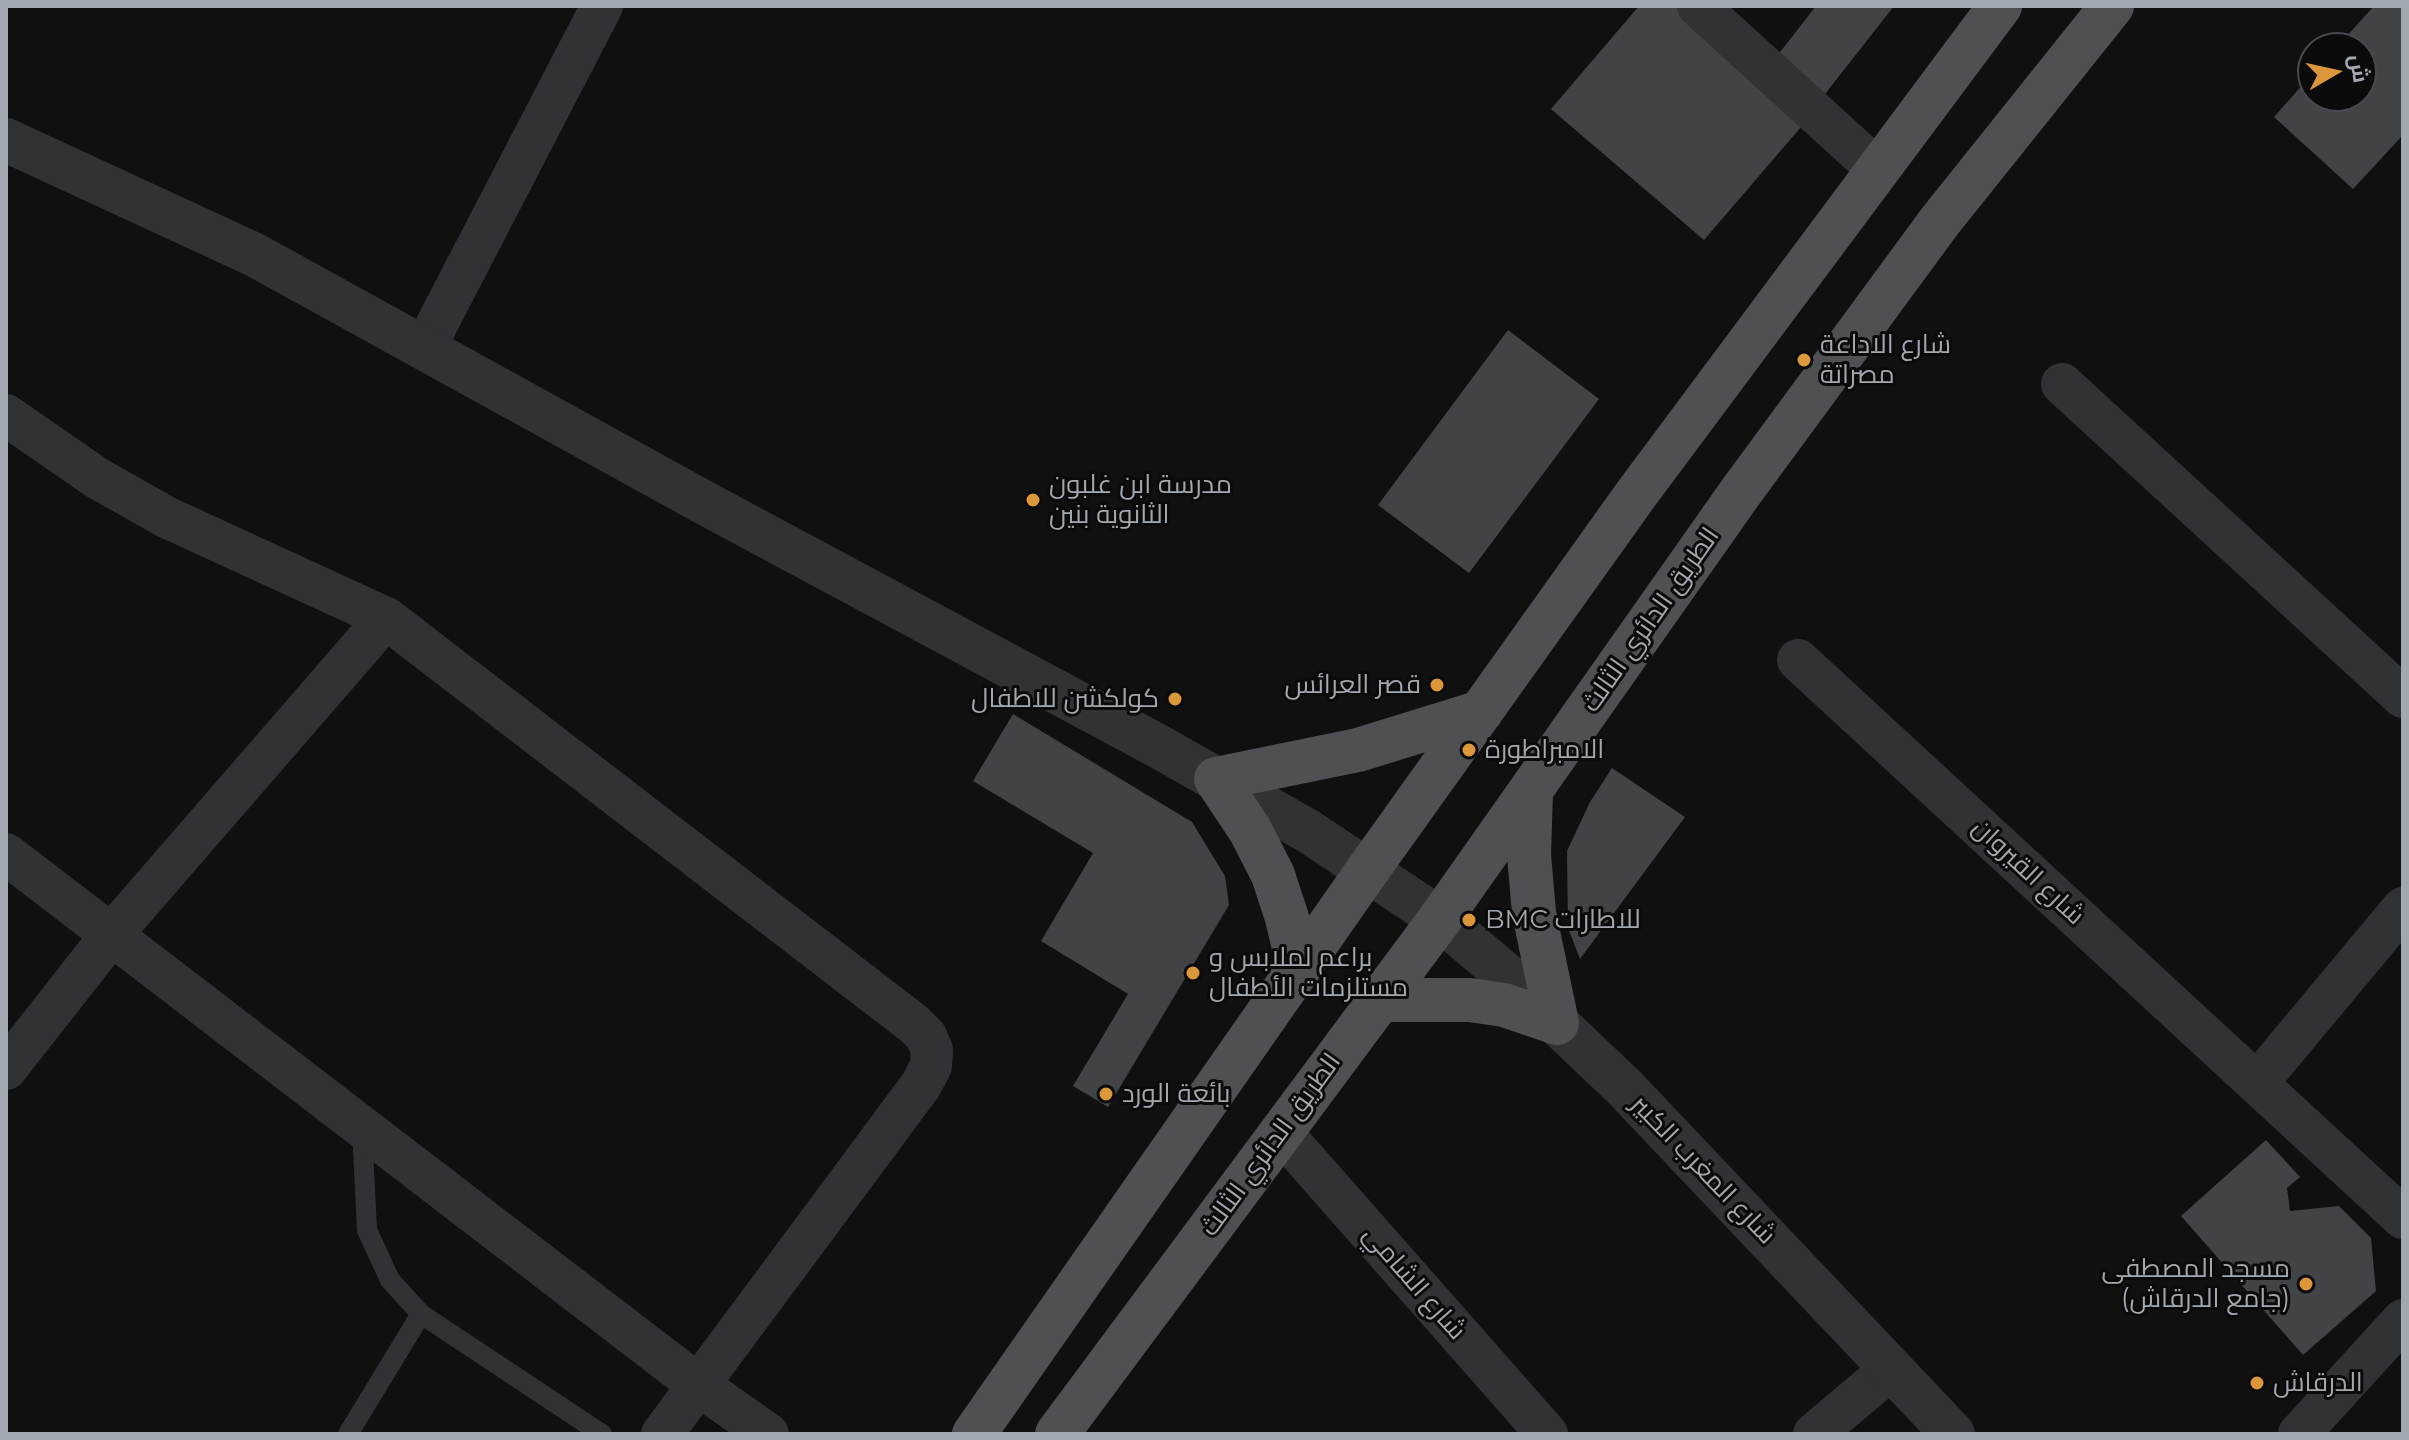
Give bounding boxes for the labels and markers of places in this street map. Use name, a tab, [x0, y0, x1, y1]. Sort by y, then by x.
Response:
place label: شارع الاداعة مصراتة	[1820, 329, 1951, 390]
marker: شارع الاداعة مصراتة	[1795, 351, 1813, 369]
place label: مدرسة ابن غلبون الثانوية بنين	[1049, 469, 1232, 530]
marker: مدرسة ابن غلبون الثانوية بنين	[1024, 491, 1042, 509]
place label: قصر العرائس	[1284, 669, 1421, 701]
marker: قصر العرائس	[1428, 676, 1446, 694]
place label: كولكشن للاطفال	[971, 683, 1159, 715]
marker: كولكشن للاطفال	[1166, 690, 1184, 708]
place label: الامبراطورة	[1485, 734, 1604, 766]
marker: الامبراطورة	[1460, 741, 1478, 759]
place label: BMC للاطارات	[1485, 904, 1641, 936]
marker: BMC للاطارات	[1460, 911, 1478, 929]
place label: براعم لملابس و مستلزمات الأطفال	[1209, 942, 1408, 1004]
marker: براعم لملابس و مستلزمات الأطفال	[1184, 964, 1202, 982]
place label: بائعة الورد	[1122, 1078, 1230, 1110]
marker: بائعة الورد	[1097, 1085, 1115, 1103]
place label: مسجد المصطفى (جامع الدرقاش)	[2102, 1253, 2290, 1314]
marker: مسجد المصطفى (جامع الدرقاش)	[2297, 1275, 2315, 1293]
place label: الدرقاش	[2273, 1367, 2363, 1399]
marker: الدرقاش	[2248, 1374, 2266, 1392]

